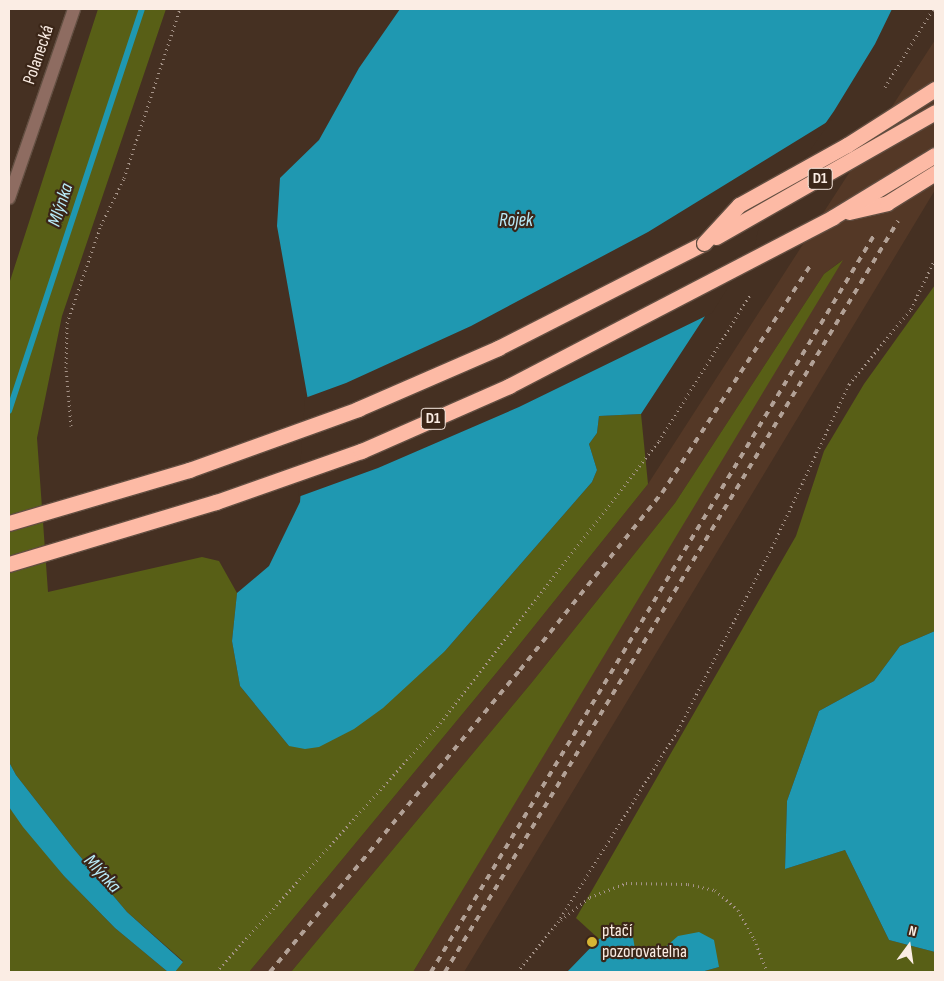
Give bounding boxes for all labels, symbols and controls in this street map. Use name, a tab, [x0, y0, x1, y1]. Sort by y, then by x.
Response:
street label: Polanecká	[19, 23, 59, 87]
road number: D1	[808, 165, 832, 192]
water label: Mlýnka	[43, 180, 79, 230]
water label: Rojek	[499, 210, 533, 232]
road number: D1	[420, 406, 446, 432]
water label: Mlýnka	[79, 850, 125, 898]
place label: ptačí pozorovatelna	[602, 921, 687, 964]
north arrow	[884, 921, 934, 971]
text: N	[907, 922, 918, 940]
marker: ptačí pozorovatelna	[586, 936, 598, 948]

